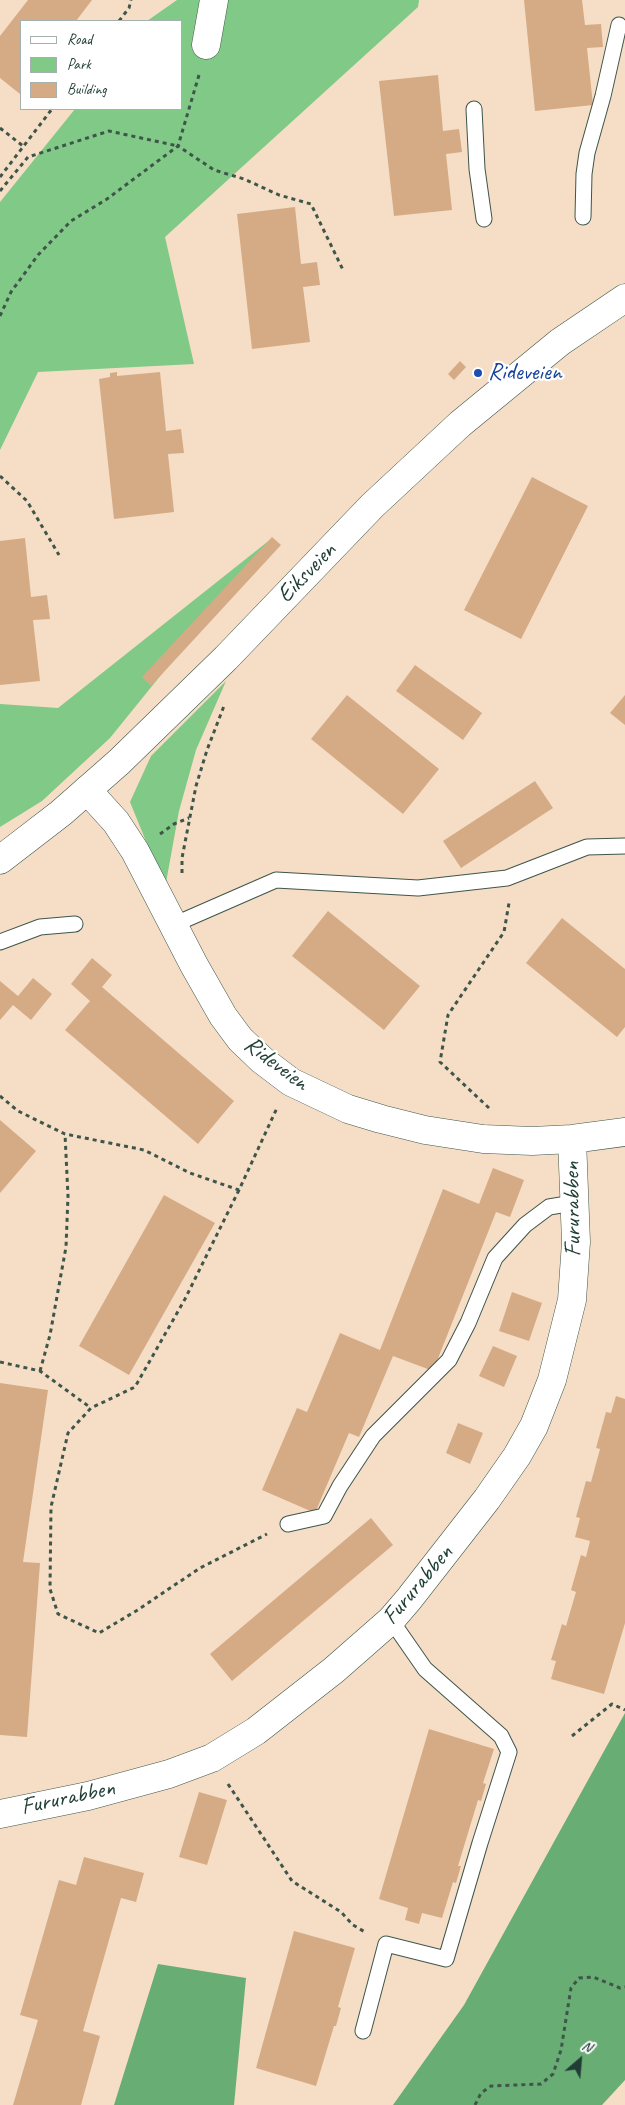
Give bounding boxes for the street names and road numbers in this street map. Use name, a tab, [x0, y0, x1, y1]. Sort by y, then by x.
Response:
street label: Eiksveien	[271, 537, 343, 609]
street label: Rideveien	[238, 1030, 314, 1098]
street label: Fururabben	[558, 1161, 588, 1257]
street label: Fururabben	[376, 1539, 460, 1631]
street label: Fururabben	[19, 1774, 117, 1822]

